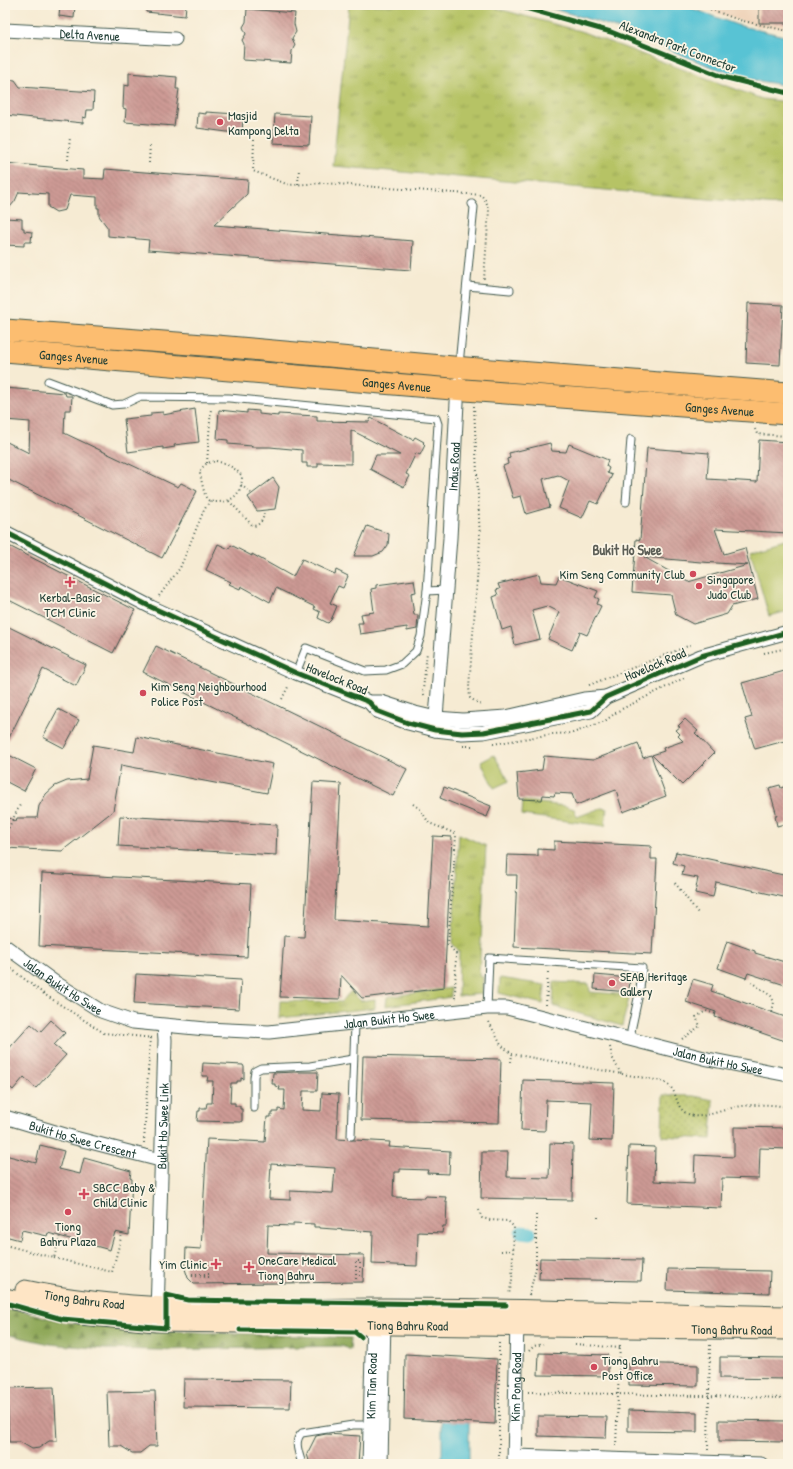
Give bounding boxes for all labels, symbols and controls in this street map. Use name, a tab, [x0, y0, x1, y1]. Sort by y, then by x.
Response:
street label: Alexandra Park Connector	[617, 15, 739, 77]
street label: Delta Avenue	[59, 24, 121, 45]
place label: Masjid Kampong Delta	[228, 106, 299, 139]
marker: Masjid Kampong Delta	[215, 117, 225, 127]
street label: Ganges Avenue	[38, 345, 109, 369]
street label: Ganges Avenue	[361, 372, 432, 396]
street label: Ganges Avenue	[684, 397, 755, 420]
street label: Indus Road	[443, 442, 464, 491]
district label: Bukit Ho Swee	[592, 540, 662, 559]
place label: Kim Seng Community Club	[560, 565, 685, 583]
marker: Kim Seng Community Club	[688, 569, 698, 579]
place label: Singapore Judo Club	[707, 570, 754, 603]
marker: Kerbal-Basic TCM Clinic	[64, 576, 76, 588]
marker: Singapore Judo Club	[694, 581, 704, 591]
place label: Kerbal-Basic TCM Clinic	[40, 588, 100, 621]
street label: Havelock Road	[622, 643, 688, 685]
street label: Havelock Road	[303, 657, 371, 699]
place label: Kim Seng Neighbourhood Police Post	[151, 677, 266, 710]
marker: Kim Seng Neighbourhood Police Post	[138, 688, 148, 698]
street label: Jalan Bukit Ho Swee	[20, 954, 106, 1019]
place label: SEAB Heritage Gallery	[620, 967, 687, 1000]
marker: SEAB Heritage Gallery	[607, 978, 617, 988]
street label: Jalan Bukit Ho Swee	[342, 1005, 436, 1033]
street label: Jalan Bukit Ho Swee	[671, 1041, 765, 1079]
street label: Bukit Ho Swee Link	[152, 1082, 173, 1170]
street label: Bukit Ho Swee Crescent	[27, 1116, 139, 1163]
place label: SBCC Baby & Child Clinic	[93, 1178, 155, 1211]
marker: SBCC Baby & Child Clinic	[78, 1188, 90, 1200]
marker: Tiong Bahru Plaza	[63, 1207, 73, 1217]
place label: Tiong Bahru Plaza	[40, 1217, 96, 1250]
place label: OneCare Medical Tiong Bahru	[258, 1251, 337, 1284]
place label: Yim Clinic	[159, 1255, 207, 1273]
marker: Yim Clinic	[210, 1258, 222, 1270]
marker: OneCare Medical Tiong Bahru	[243, 1261, 255, 1273]
street label: Tiong Bahru Road	[43, 1285, 125, 1313]
street label: Tiong Bahru Road	[367, 1316, 448, 1335]
street label: Tiong Bahru Road	[691, 1320, 772, 1339]
place label: Tiong Bahru Post Office	[602, 1351, 658, 1384]
street label: Kim Pong Road	[506, 1352, 525, 1422]
street label: Kim Tian Road	[361, 1353, 381, 1419]
marker: Tiong Bahru Post Office	[589, 1362, 599, 1372]

